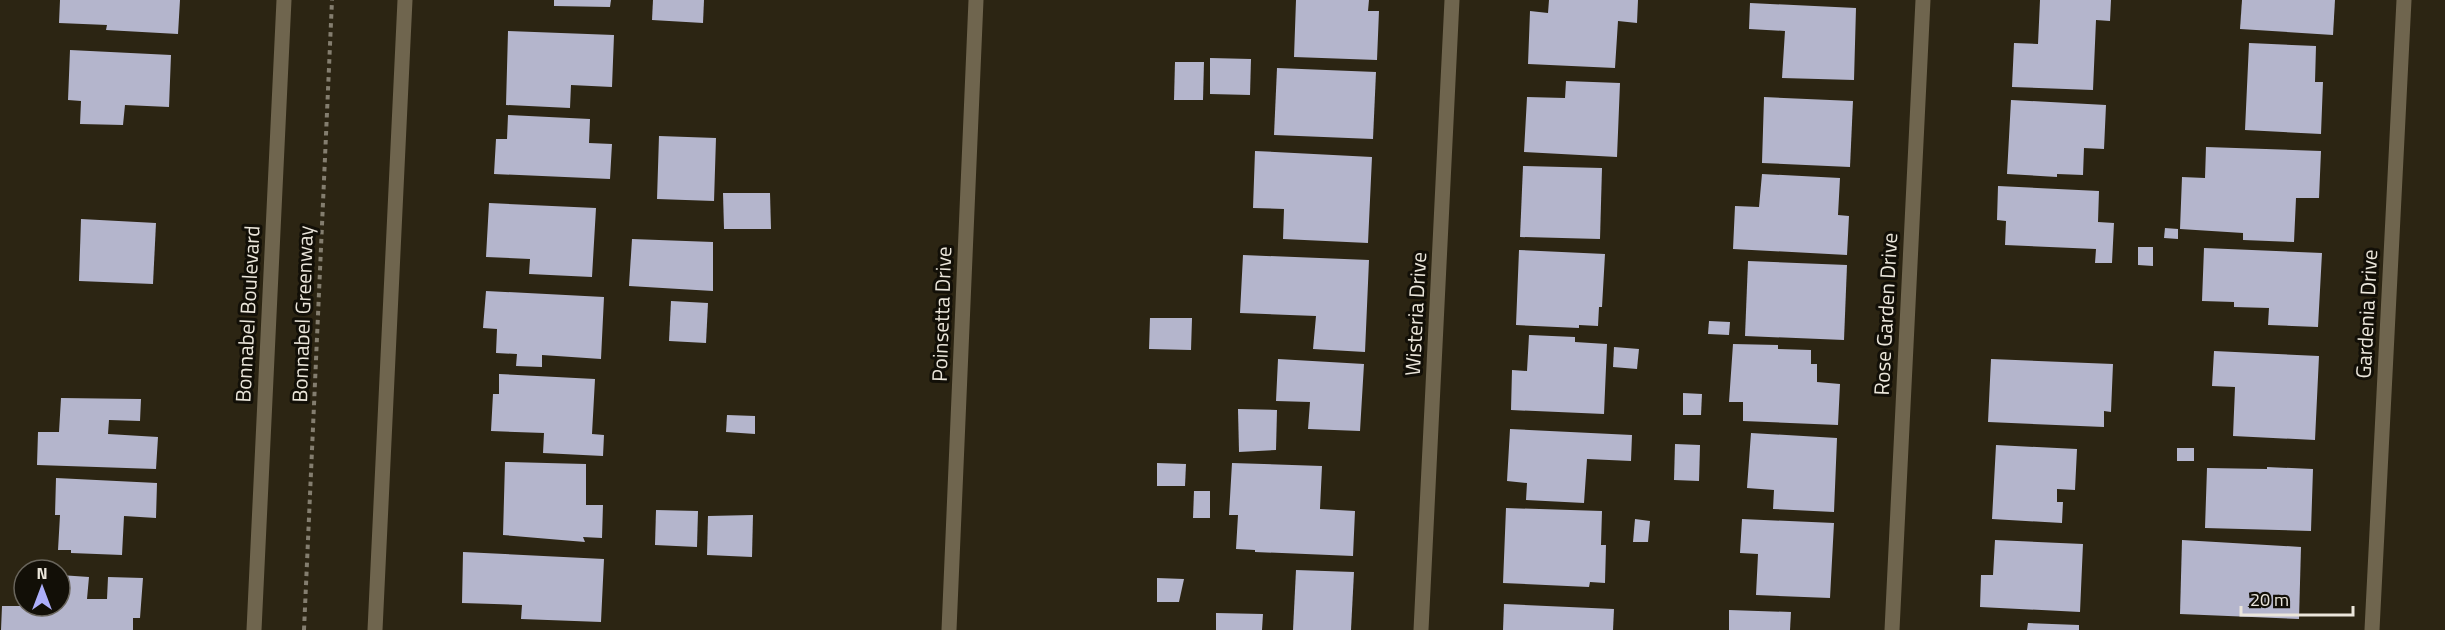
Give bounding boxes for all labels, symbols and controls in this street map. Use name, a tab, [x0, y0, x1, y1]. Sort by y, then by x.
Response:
street label: Bonnabel Boulevard	[226, 225, 268, 403]
street label: Bonnabel Greenway	[283, 225, 321, 403]
street label: Rose Garden Drive	[1865, 232, 1905, 396]
street label: Poinsetta Drive	[923, 246, 959, 382]
street label: Gardenia Drive	[2347, 249, 2385, 379]
street label: Wisteria Drive	[1396, 251, 1434, 377]
north arrow	[12, 558, 72, 618]
text: N	[36, 561, 48, 585]
scale bar	[2241, 579, 2354, 617]
text: 20 m	[2250, 586, 2289, 613]

